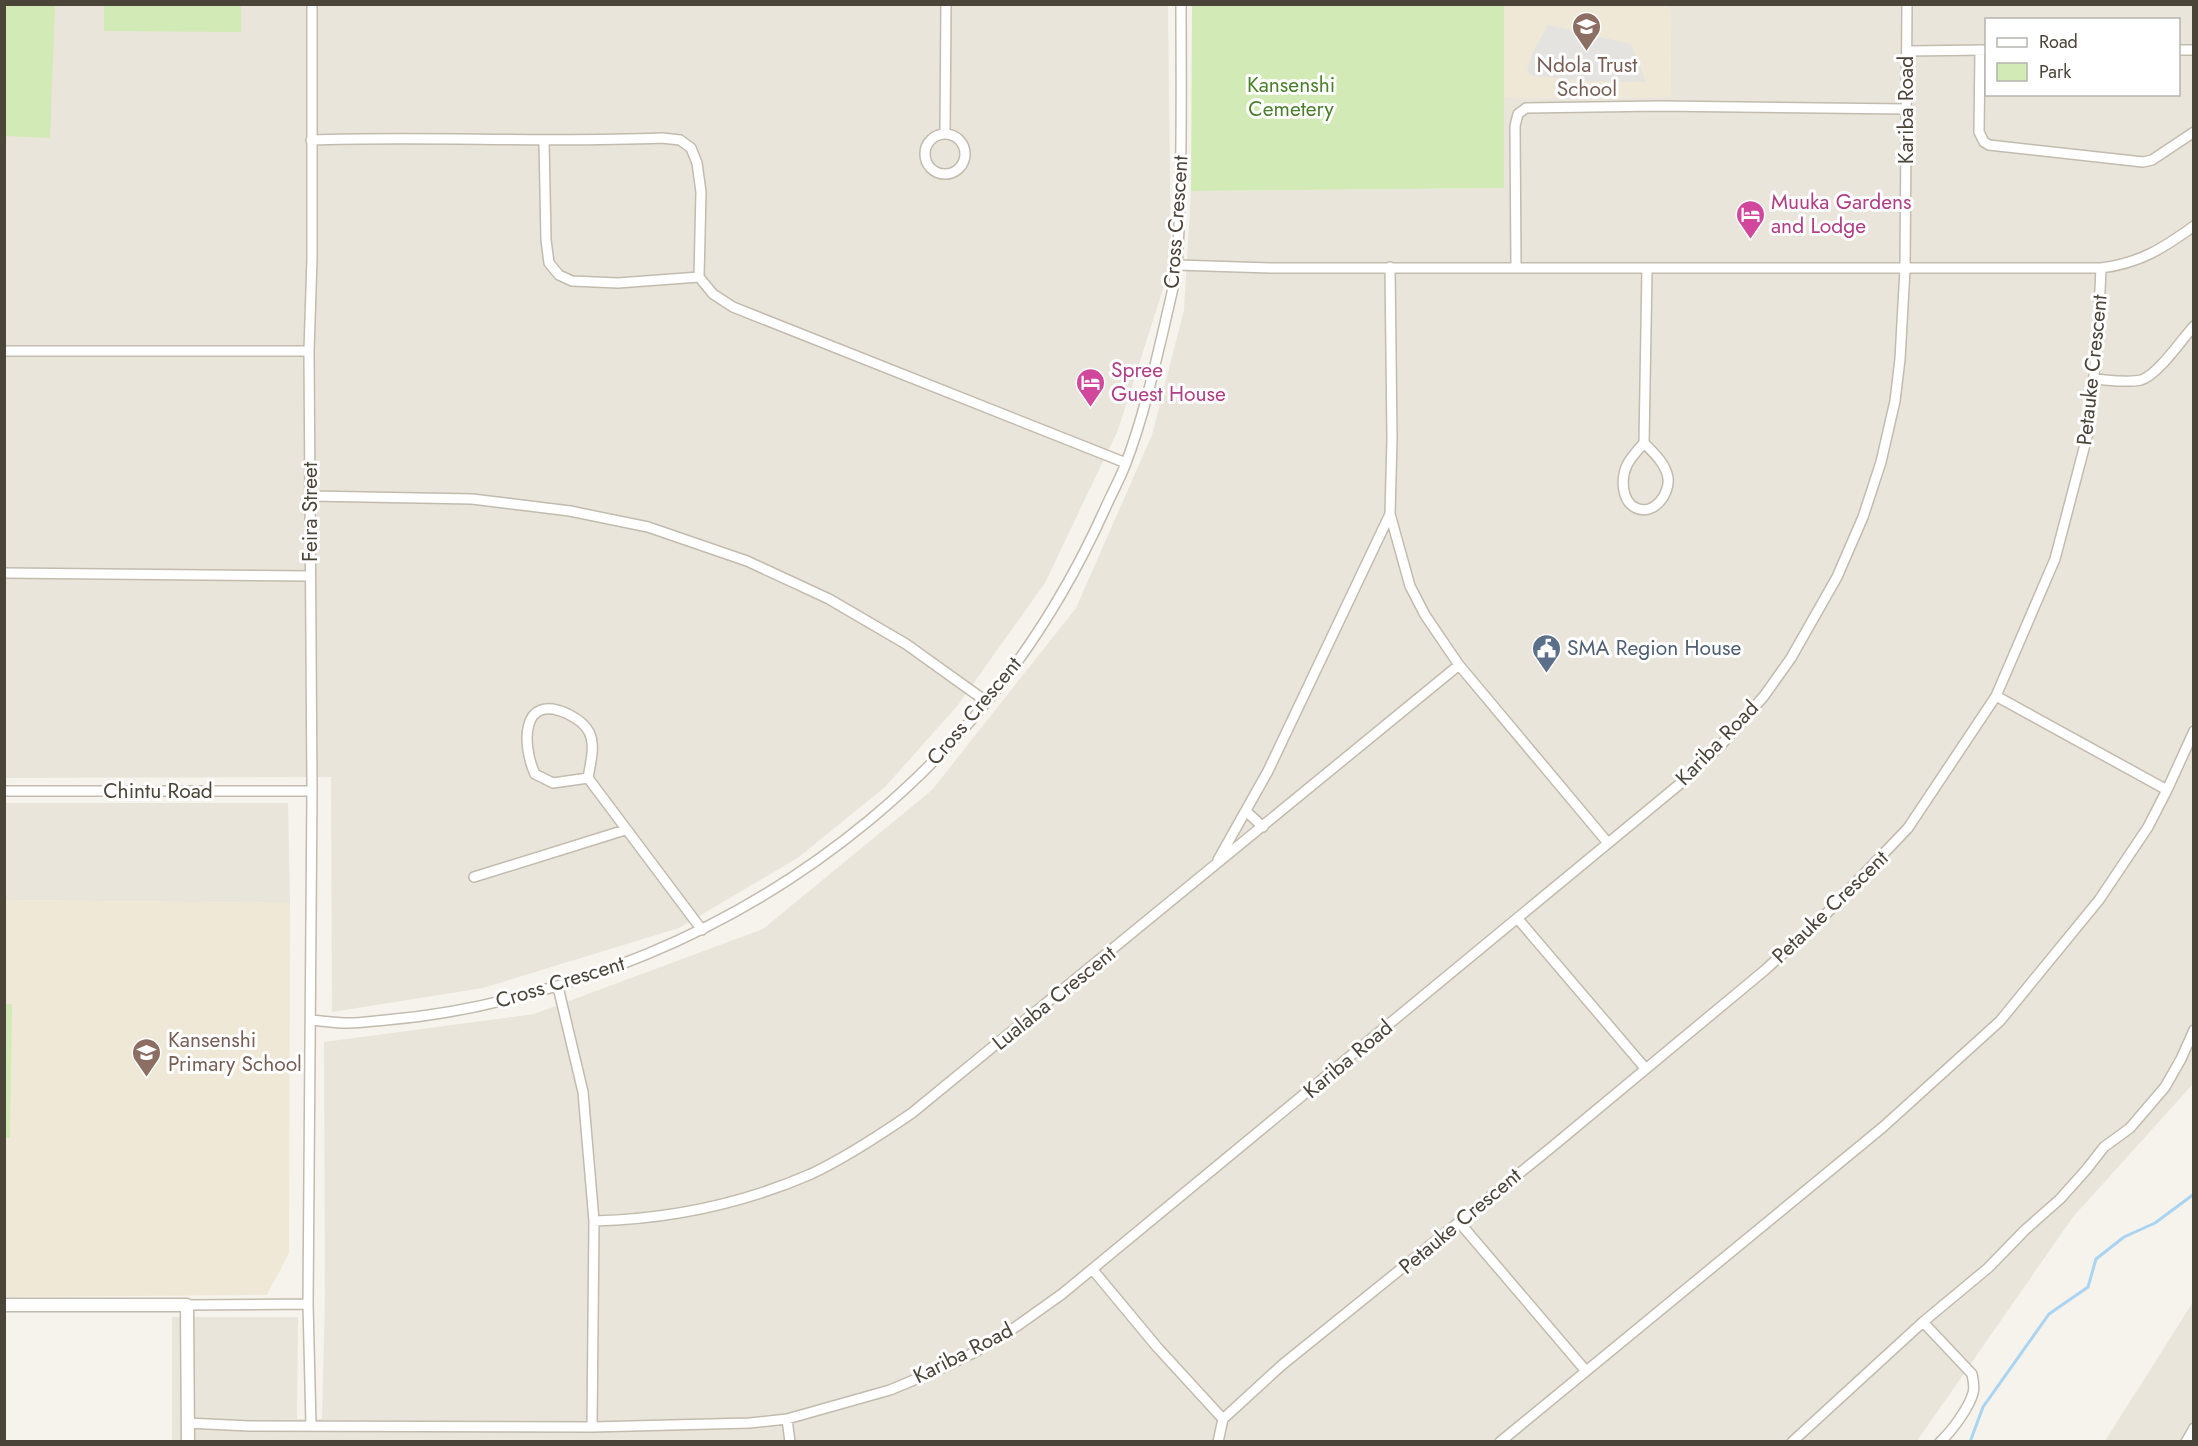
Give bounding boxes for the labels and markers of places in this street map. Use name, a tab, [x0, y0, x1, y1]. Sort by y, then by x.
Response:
school or university icon: Ndola Trust School	[1571, 10, 1603, 52]
place label: Ndola Trust School	[1537, 50, 1637, 104]
place label: Muuka Gardens and Lodge	[1771, 187, 1912, 241]
hotel icon: Muuka Gardens and Lodge	[1734, 198, 1766, 240]
place label: Spree Guest House	[1111, 355, 1226, 409]
hotel icon: Spree Guest House	[1074, 366, 1106, 408]
public building icon: SMA Region House	[1530, 632, 1562, 674]
place label: SMA Region House	[1567, 633, 1741, 663]
place label: Kansenshi Primary School	[168, 1025, 302, 1079]
school or university icon: Kansenshi Primary School	[131, 1036, 163, 1078]

